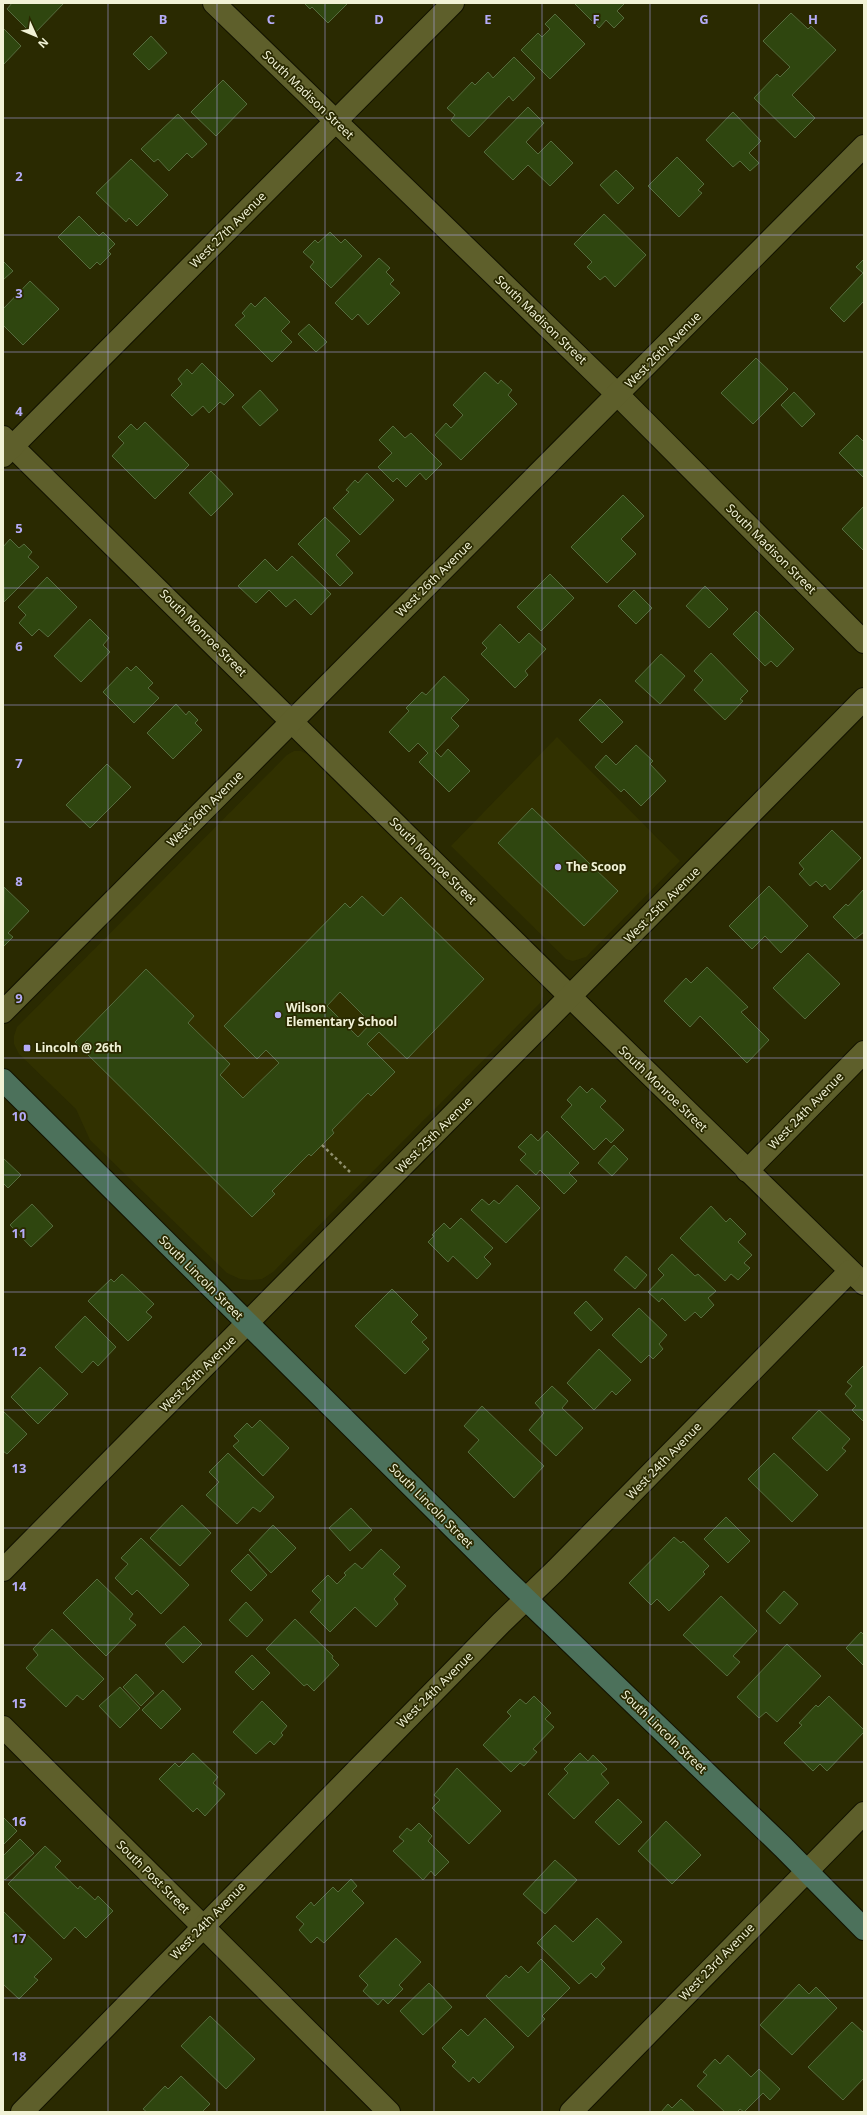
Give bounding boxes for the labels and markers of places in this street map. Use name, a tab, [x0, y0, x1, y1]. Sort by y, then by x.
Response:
place label: The Scoop	[566, 858, 627, 875]
marker: The Scoop	[553, 862, 563, 872]
place label: Wilson Elementary School	[286, 999, 397, 1030]
marker: Wilson Elementary School	[273, 1010, 283, 1020]
place label: Lincoln @ 26th	[35, 1039, 122, 1056]
marker: Lincoln @ 26th	[22, 1043, 32, 1053]

